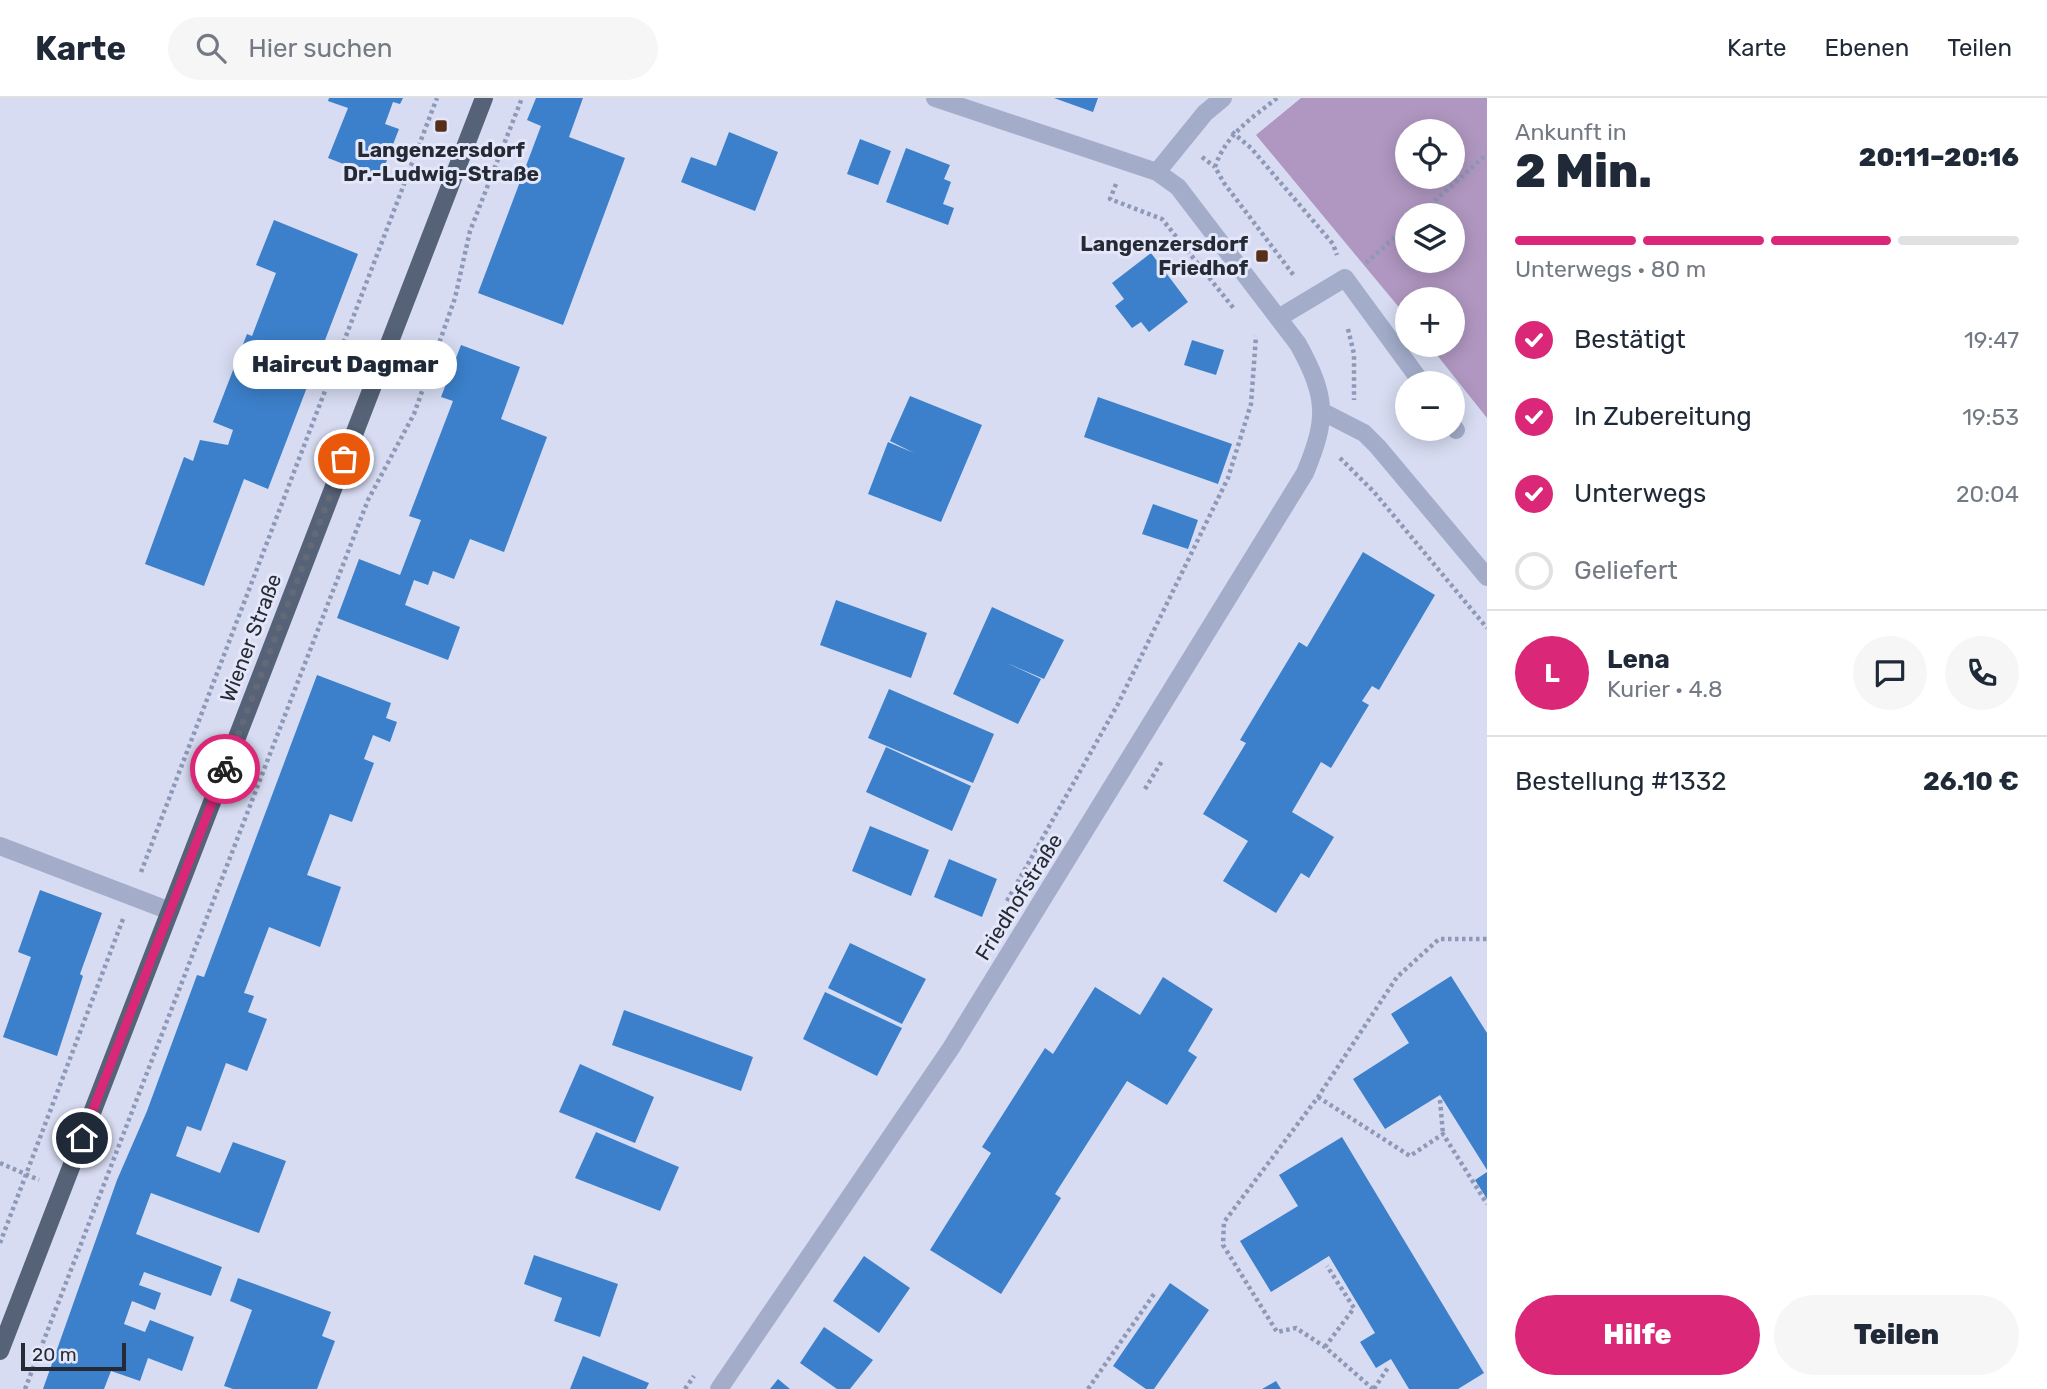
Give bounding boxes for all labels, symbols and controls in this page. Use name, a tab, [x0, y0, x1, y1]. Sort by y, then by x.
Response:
search box	[168, 17, 658, 80]
text: Karte	[35, 29, 126, 68]
icon: search	[192, 29, 230, 67]
text: Hier suchen	[248, 33, 393, 64]
text: Karte	[1727, 34, 1787, 62]
text: Ebenen	[1825, 34, 1909, 62]
text: Teilen	[1947, 34, 2012, 62]
marker: Langenzersdorf Dr.-Ludwig-Straße	[433, 118, 449, 134]
text: Ankunft in	[1515, 118, 1627, 146]
map controls	[1395, 119, 1465, 441]
button: locate	[1395, 119, 1465, 189]
place label: Langenzersdorf Dr.-Ludwig-Straße	[343, 137, 539, 186]
text: 20:11–20:16	[1859, 142, 2019, 173]
text: 2 Min.	[1515, 144, 1652, 199]
button: layers	[1395, 203, 1465, 273]
place label: Langenzersdorf Friedhof	[1080, 231, 1249, 280]
marker: Langenzersdorf Friedhof	[1254, 248, 1270, 264]
text: Unterwegs · 80 m	[1515, 255, 1706, 283]
button: +	[1395, 287, 1465, 357]
icon: check	[1515, 321, 1553, 359]
text: Bestätigt	[1574, 324, 1686, 355]
text: 19:47	[1964, 326, 2019, 354]
callout: Haircut Dagmar	[232, 340, 456, 389]
text: Haircut Dagmar	[252, 350, 438, 378]
button: −	[1395, 371, 1465, 441]
icon: check	[1515, 398, 1553, 436]
text: In Zubereitung	[1574, 401, 1752, 432]
text: 19:53	[1962, 403, 2019, 431]
pin	[314, 429, 374, 489]
icon: bag	[325, 440, 363, 478]
icon: check	[1515, 475, 1553, 513]
text: Unterwegs	[1574, 478, 1706, 509]
text: 20:04	[1956, 480, 2019, 508]
text: Geliefert	[1574, 555, 1678, 586]
street label: Wiener Straße	[215, 570, 287, 706]
button: chat	[1853, 636, 1927, 710]
button: phone	[1945, 636, 2019, 710]
text: Lena	[1607, 644, 1670, 675]
text: L	[1544, 658, 1560, 689]
text: Kurier · 4.8	[1607, 675, 1723, 703]
courier	[190, 734, 260, 804]
icon: bike	[206, 750, 244, 788]
text: Bestellung #1332	[1515, 766, 1727, 797]
text: 26.10 €	[1923, 766, 2019, 797]
street label: Friedhofstraße	[970, 829, 1067, 965]
pin	[52, 1108, 112, 1168]
icon: home	[63, 1119, 101, 1157]
button: Hilfe	[1515, 1295, 1760, 1375]
button: Teilen	[1774, 1295, 2019, 1375]
scale bar	[21, 1340, 126, 1372]
text: 20 m	[32, 1343, 77, 1366]

